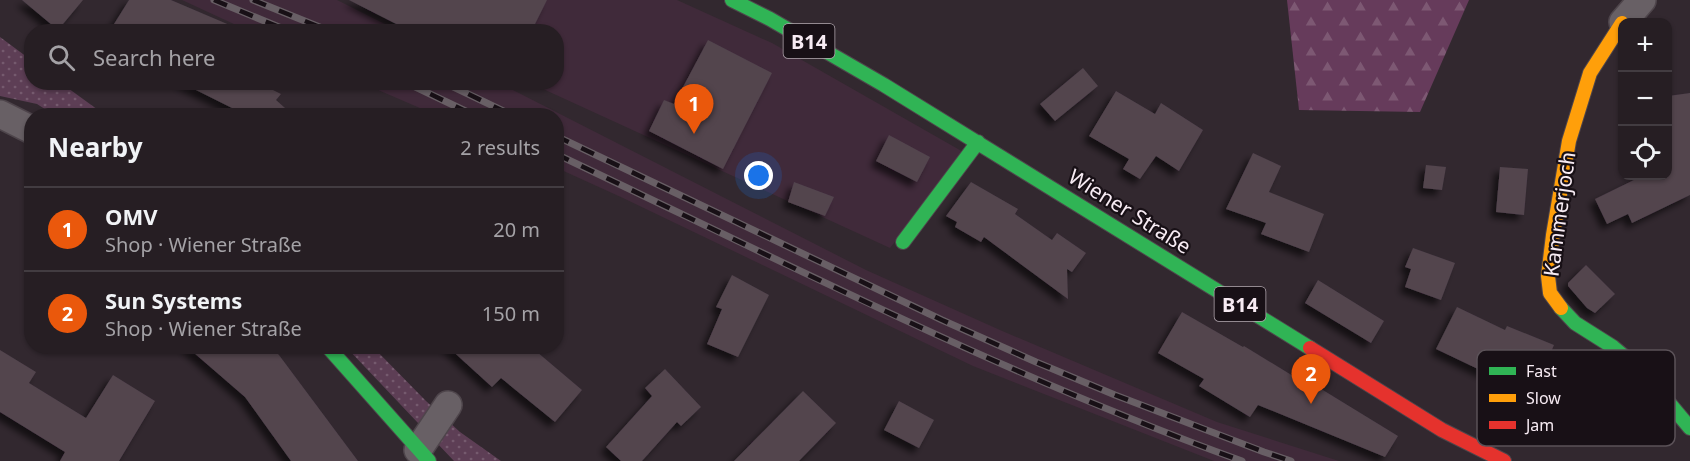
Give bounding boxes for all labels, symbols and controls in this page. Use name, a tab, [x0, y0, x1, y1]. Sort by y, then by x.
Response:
map controls	[1618, 18, 1672, 180]
button: +	[1618, 18, 1672, 72]
search box	[24, 24, 564, 90]
road number: B14	[784, 24, 834, 58]
icon: search	[45, 41, 78, 74]
text: Search here	[93, 42, 215, 72]
button: −	[1618, 72, 1672, 126]
pin: 1	[674, 84, 714, 134]
button: locate	[1618, 126, 1672, 180]
text: Nearby	[48, 129, 143, 165]
text: 2 results	[460, 134, 540, 161]
street label: Kammerjoch	[1536, 150, 1582, 278]
your location	[744, 161, 773, 190]
street label: Wiener Straße	[1063, 162, 1197, 260]
text: OMV	[105, 201, 157, 231]
text: 1	[62, 216, 73, 243]
text: 20 m	[493, 216, 540, 243]
text: Shop · Wiener Straße	[105, 231, 302, 258]
text: Sun Systems	[105, 285, 242, 315]
road number: B14	[1214, 287, 1266, 321]
text: 2	[62, 300, 73, 327]
text: 150 m	[482, 300, 540, 327]
text: Shop · Wiener Straße	[105, 315, 302, 342]
legend	[1477, 350, 1675, 446]
pin: 2	[1292, 354, 1330, 404]
text: Fast	[1526, 360, 1557, 382]
text: Slow	[1526, 387, 1561, 409]
text: Jam	[1524, 414, 1554, 436]

